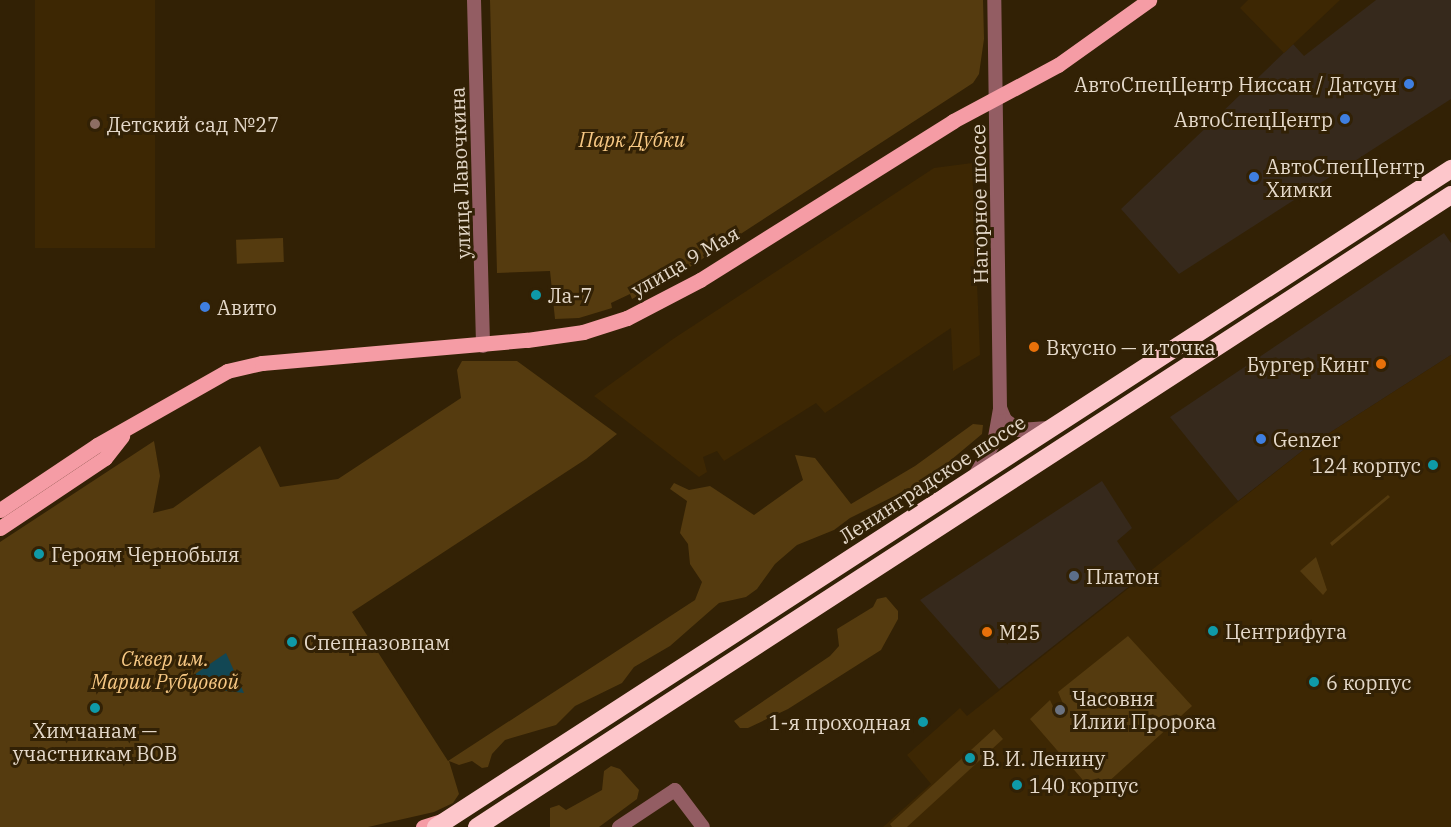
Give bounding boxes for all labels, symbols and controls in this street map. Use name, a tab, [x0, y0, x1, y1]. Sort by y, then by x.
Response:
place label: АвтоСпецЦентр Ниссан / Датсун	[1074, 72, 1397, 96]
marker: АвтоСпецЦентр Ниссан / Датсун	[1402, 77, 1416, 91]
street label: улица Лавочкина	[445, 87, 475, 259]
place label: АвтоСпецЦентр	[1174, 107, 1333, 131]
place label: Детский сад №27	[107, 112, 279, 136]
marker: АвтоСпецЦентр	[1338, 112, 1352, 126]
marker: Детский сад №27	[88, 117, 102, 131]
street label: Нагорное шоссе	[966, 124, 992, 284]
park label: Парк Дубки	[579, 127, 685, 151]
place label: АвтоСпецЦентр Химки	[1266, 154, 1425, 201]
marker: АвтоСпецЦентр Химки	[1247, 170, 1261, 184]
street label: улица 9 Мая	[627, 220, 743, 302]
place label: Ла-7	[548, 283, 592, 307]
marker: Ла-7	[529, 288, 543, 302]
place label: Авито	[217, 295, 277, 319]
marker: Авито	[198, 300, 212, 314]
place label: Вкусно — и точка	[1046, 335, 1216, 359]
marker: Вкусно — и точка	[1027, 340, 1041, 354]
place label: Бургер Кинг	[1247, 352, 1369, 376]
marker: Бургер Кинг	[1374, 357, 1388, 371]
street label: Ленинградское шоссе	[834, 410, 1030, 548]
place label: Genzer	[1273, 427, 1340, 451]
marker: Genzer	[1254, 432, 1268, 446]
place label: 124 корпус	[1311, 453, 1421, 477]
marker: 124 корпус	[1426, 458, 1440, 472]
place label: Героям Чернобыля	[51, 542, 240, 566]
marker: Героям Чернобыля	[32, 547, 46, 561]
place label: Платон	[1086, 564, 1159, 588]
marker: Платон	[1067, 569, 1081, 583]
place label: Центрифуга	[1225, 619, 1347, 643]
place label: М25	[999, 620, 1040, 644]
marker: Центрифуга	[1206, 624, 1220, 638]
marker: М25	[980, 625, 994, 639]
place label: Спецназовцам	[304, 630, 450, 654]
marker: Спецназовцам	[285, 635, 299, 649]
park label: Сквер им. Марии Рубцовой	[91, 646, 239, 693]
place label: 6 корпус	[1326, 670, 1412, 694]
marker: 6 корпус	[1307, 675, 1321, 689]
place label: Часовня Илии Пророка	[1072, 686, 1217, 733]
marker: Химчанам — участникам ВОВ	[88, 701, 102, 715]
marker: Часовня Илии Пророка	[1053, 703, 1067, 717]
place label: 1-я проходная	[768, 710, 911, 734]
marker: 1-я проходная	[916, 715, 930, 729]
place label: Химчанам — участникам ВОВ	[13, 718, 177, 765]
place label: В. И. Ленину	[982, 746, 1105, 770]
marker: В. И. Ленину	[963, 751, 977, 765]
place label: 140 корпус	[1029, 773, 1139, 797]
marker: 140 корпус	[1010, 778, 1024, 792]

